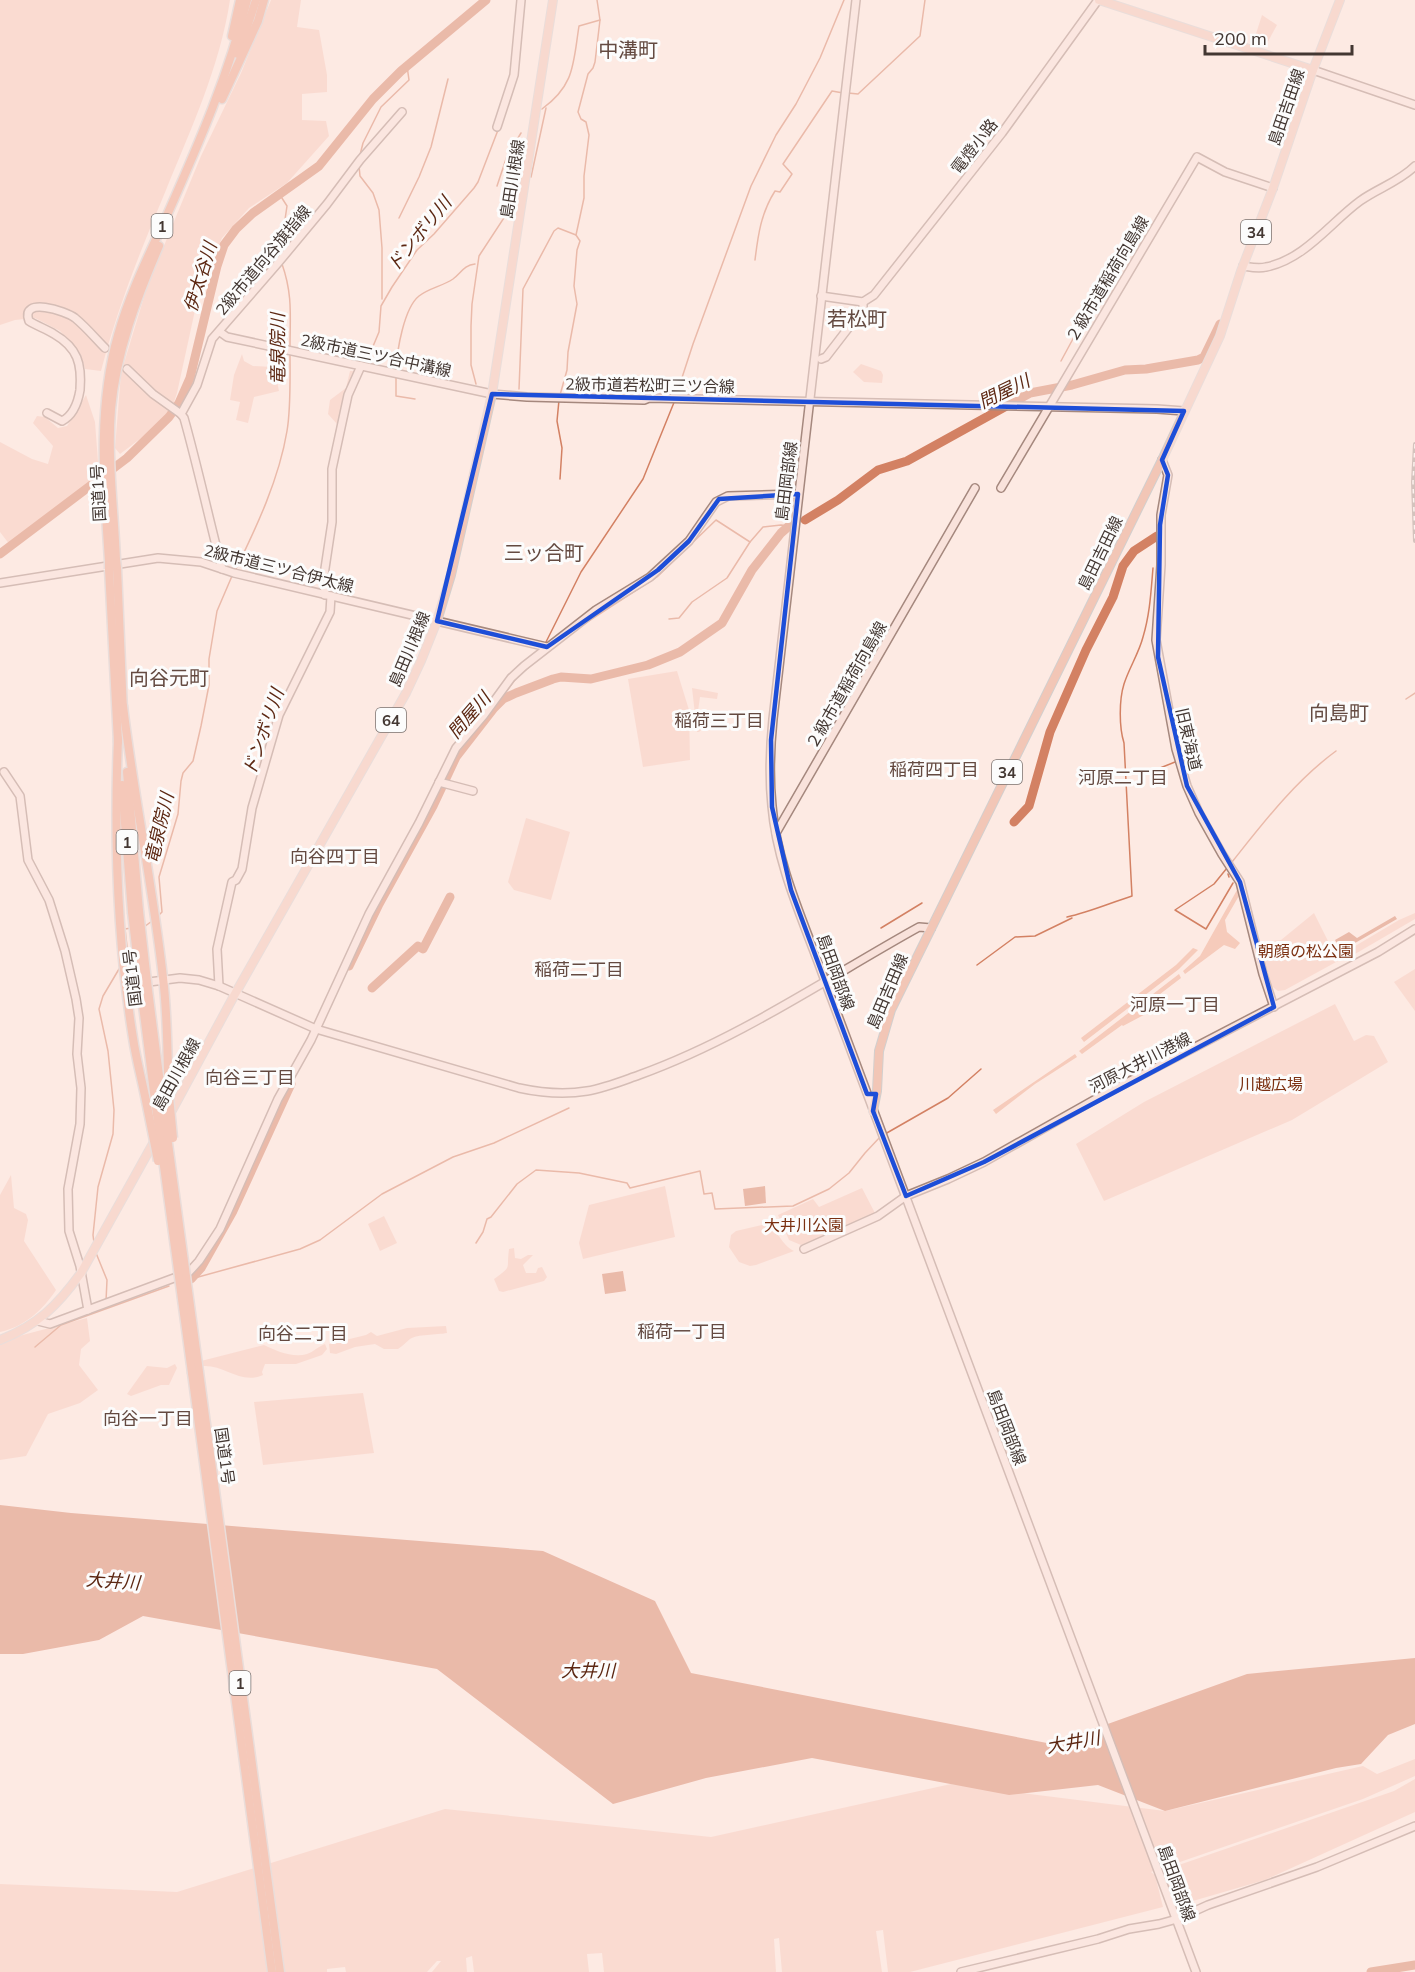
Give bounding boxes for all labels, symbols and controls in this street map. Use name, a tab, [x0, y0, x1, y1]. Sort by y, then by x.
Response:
scale bar	[1205, 18, 1352, 56]
text: 200 m	[1214, 27, 1267, 50]
district label: 中溝町	[598, 37, 658, 62]
street label: 島田吉田線	[1264, 66, 1308, 148]
street label: 電燈小路	[946, 115, 1002, 177]
street label: 島田川根線	[496, 138, 528, 220]
water label: ドンボリ川	[382, 190, 458, 276]
street label: 2級市道向谷旗指線	[211, 201, 315, 319]
street label: ２級市道稲荷向島線	[1061, 212, 1153, 346]
road number: 1	[152, 214, 172, 238]
road number: 34	[1241, 220, 1271, 244]
water label: 伊太谷川	[178, 237, 222, 315]
district label: 若松町	[827, 306, 887, 331]
water label: 竜泉院川	[266, 311, 289, 385]
street label: 2級市道三ツ合中溝線	[299, 329, 453, 381]
water label: 問屋川	[975, 368, 1035, 413]
street label: 2級市道若松町三ツ合線	[565, 374, 735, 396]
street label: 島田岡部線	[771, 440, 801, 522]
street label: 国道1号	[87, 464, 109, 522]
street label: 島田吉田線	[1073, 513, 1127, 593]
street label: 2級市道三ツ合伊太線	[202, 540, 356, 596]
district label: 三ッ合町	[504, 540, 584, 565]
street label: 島田川根線	[384, 608, 434, 690]
street label: ２級市道稲荷向島線	[801, 618, 891, 752]
district label: 向谷元町	[129, 665, 209, 690]
water label: ドンボリ川	[237, 684, 289, 778]
water label: 問屋川	[443, 686, 497, 743]
district label: 向島町	[1309, 700, 1369, 725]
street label: 旧東海道	[1172, 706, 1206, 772]
road number: 64	[376, 708, 406, 732]
district label: 稲荷三丁目	[674, 709, 764, 732]
district label: 稲荷四丁目	[889, 758, 979, 781]
road number: 34	[992, 760, 1022, 784]
district label: 河原二丁目	[1078, 766, 1168, 789]
water label: 竜泉院川	[140, 788, 179, 866]
road number: 1	[116, 830, 138, 854]
district label: 向谷四丁目	[290, 845, 380, 868]
street label: 島田岡部線	[813, 931, 859, 1013]
park label: 朝顔の松公園	[1258, 941, 1354, 961]
street label: 国道1号	[119, 948, 145, 1008]
street label: 島田吉田線	[862, 950, 912, 1032]
district label: 稲荷二丁目	[534, 958, 624, 981]
district label: 河原一丁目	[1130, 993, 1220, 1016]
street label: 河原大井川港線	[1086, 1028, 1194, 1096]
street label: 島田川根線	[148, 1034, 204, 1114]
district label: 向谷三丁目	[205, 1066, 295, 1089]
park label: 川越広場	[1239, 1074, 1303, 1094]
park label: 大井川公園	[764, 1215, 844, 1235]
district label: 稲荷一丁目	[637, 1320, 727, 1343]
district label: 向谷二丁目	[258, 1322, 348, 1345]
street label: 島田岡部線	[983, 1386, 1031, 1468]
district label: 向谷一丁目	[103, 1407, 193, 1430]
street label: 国道1号	[211, 1426, 239, 1486]
water label: 大井川	[85, 1568, 143, 1594]
water label: 大井川	[561, 1659, 617, 1682]
road number: 1	[230, 1671, 250, 1695]
water label: 大井川	[1044, 1726, 1104, 1758]
street label: 島田岡部線	[1154, 1842, 1200, 1924]

